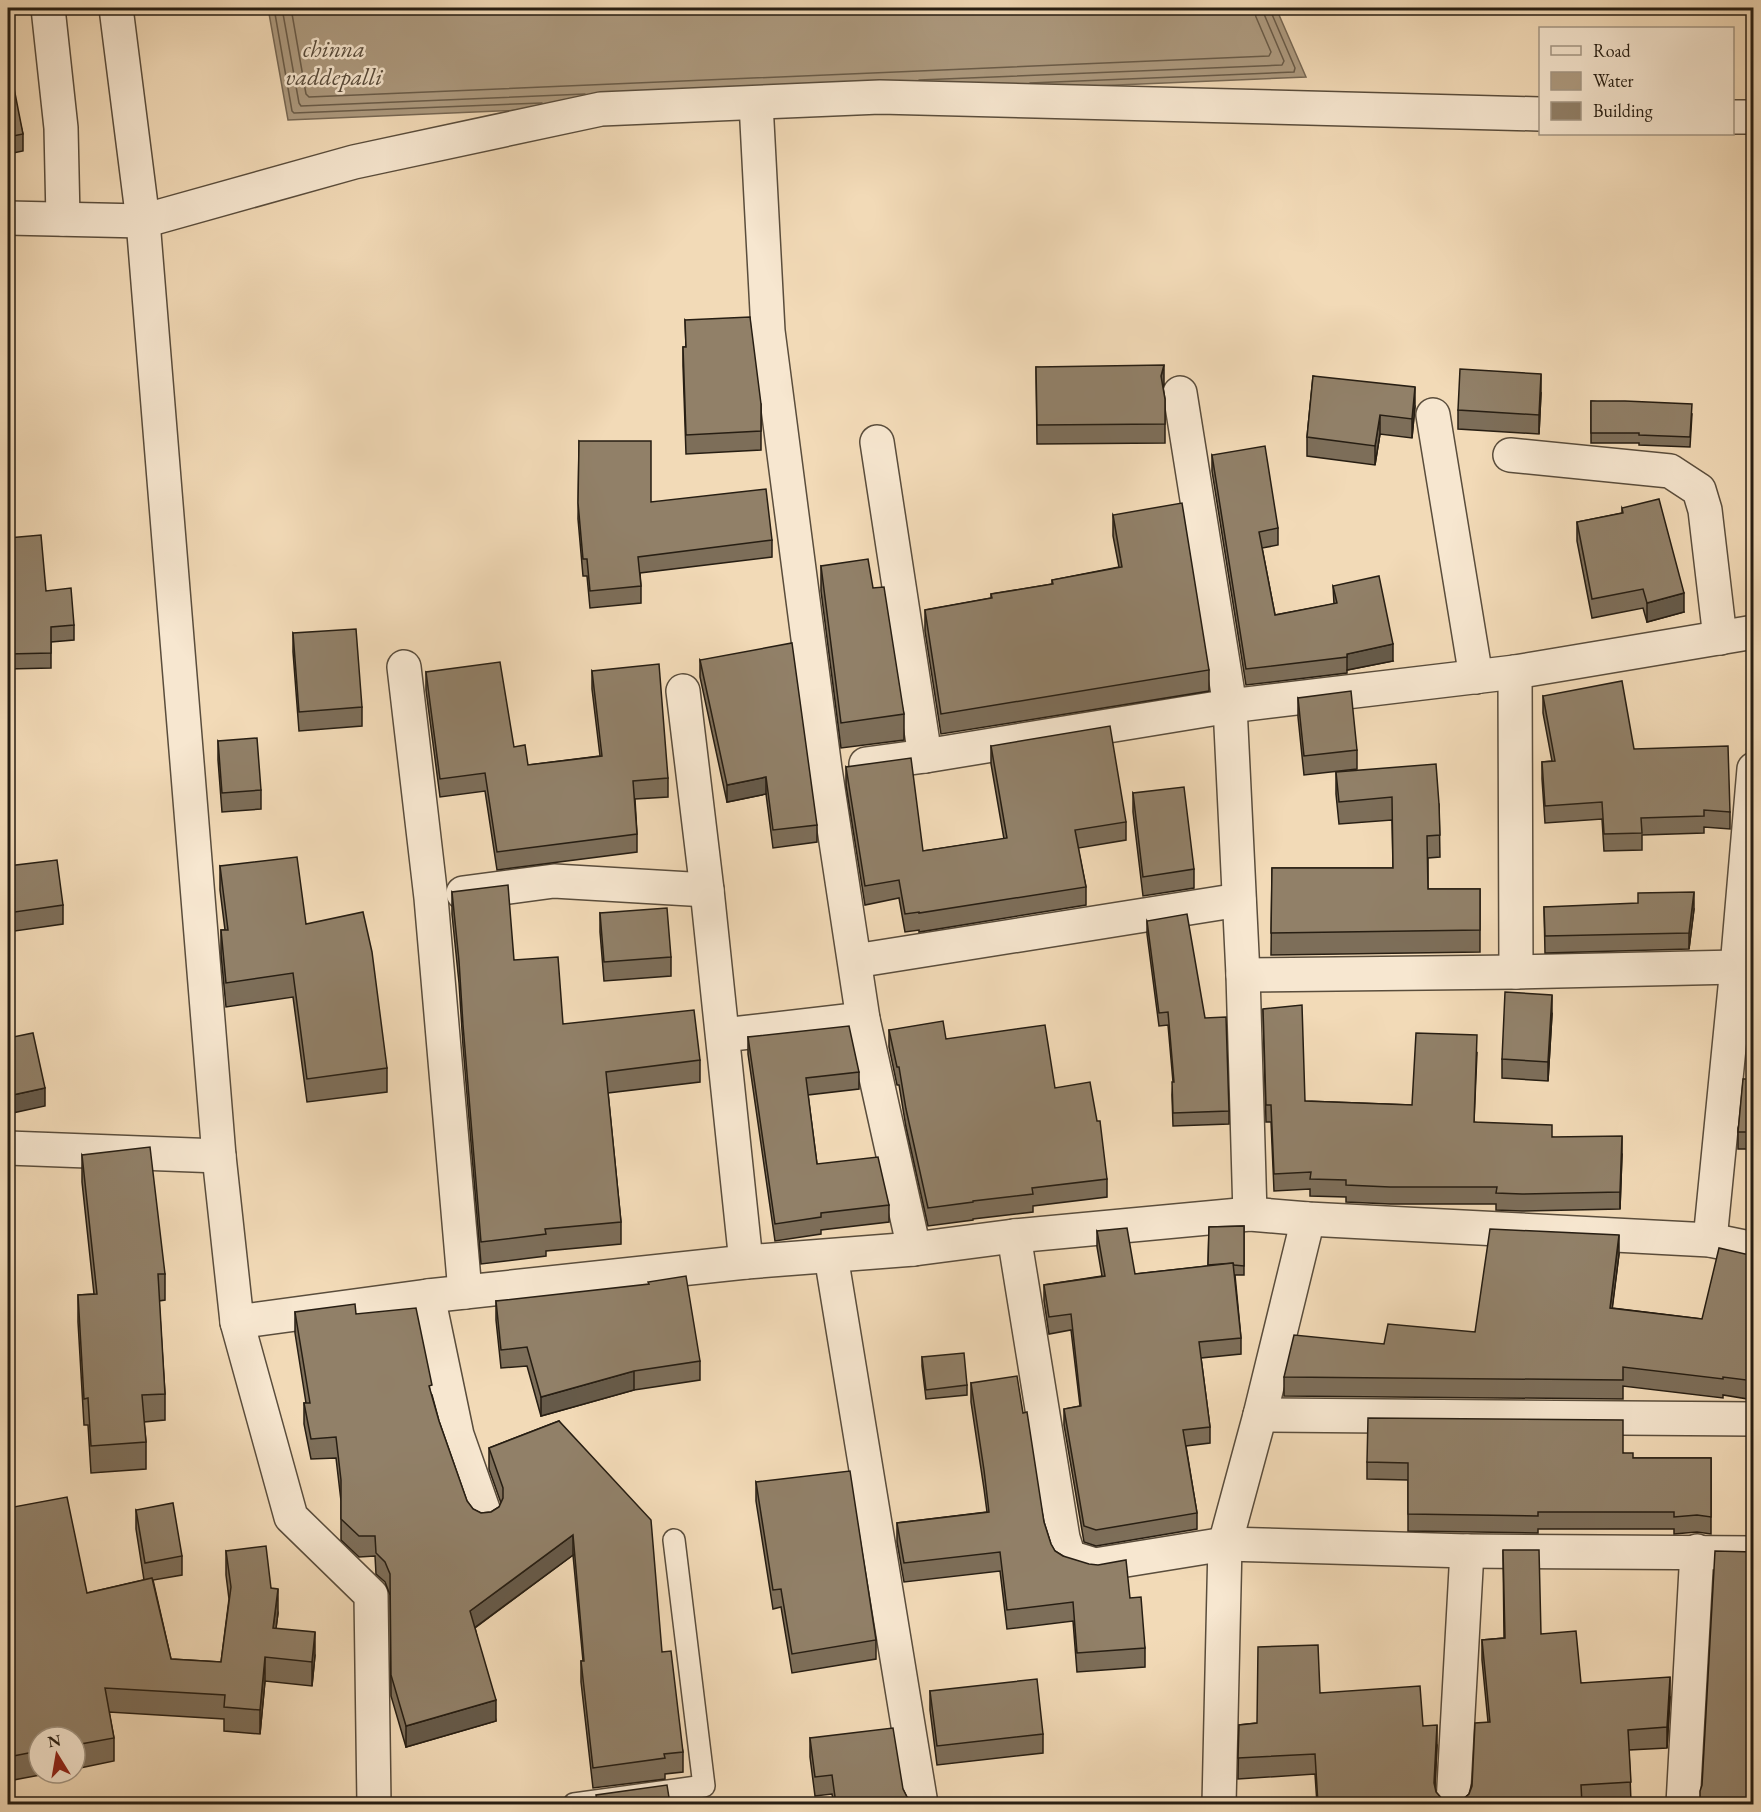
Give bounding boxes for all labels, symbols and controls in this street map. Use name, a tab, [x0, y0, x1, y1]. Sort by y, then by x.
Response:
legend	[1539, 27, 1734, 135]
water label: chinna vaddepalli	[286, 33, 383, 92]
text: Road	[1593, 39, 1632, 62]
text: Water	[1593, 69, 1634, 92]
text: Building	[1593, 99, 1653, 122]
north arrow	[27, 1725, 87, 1785]
text: N	[46, 1729, 63, 1752]

